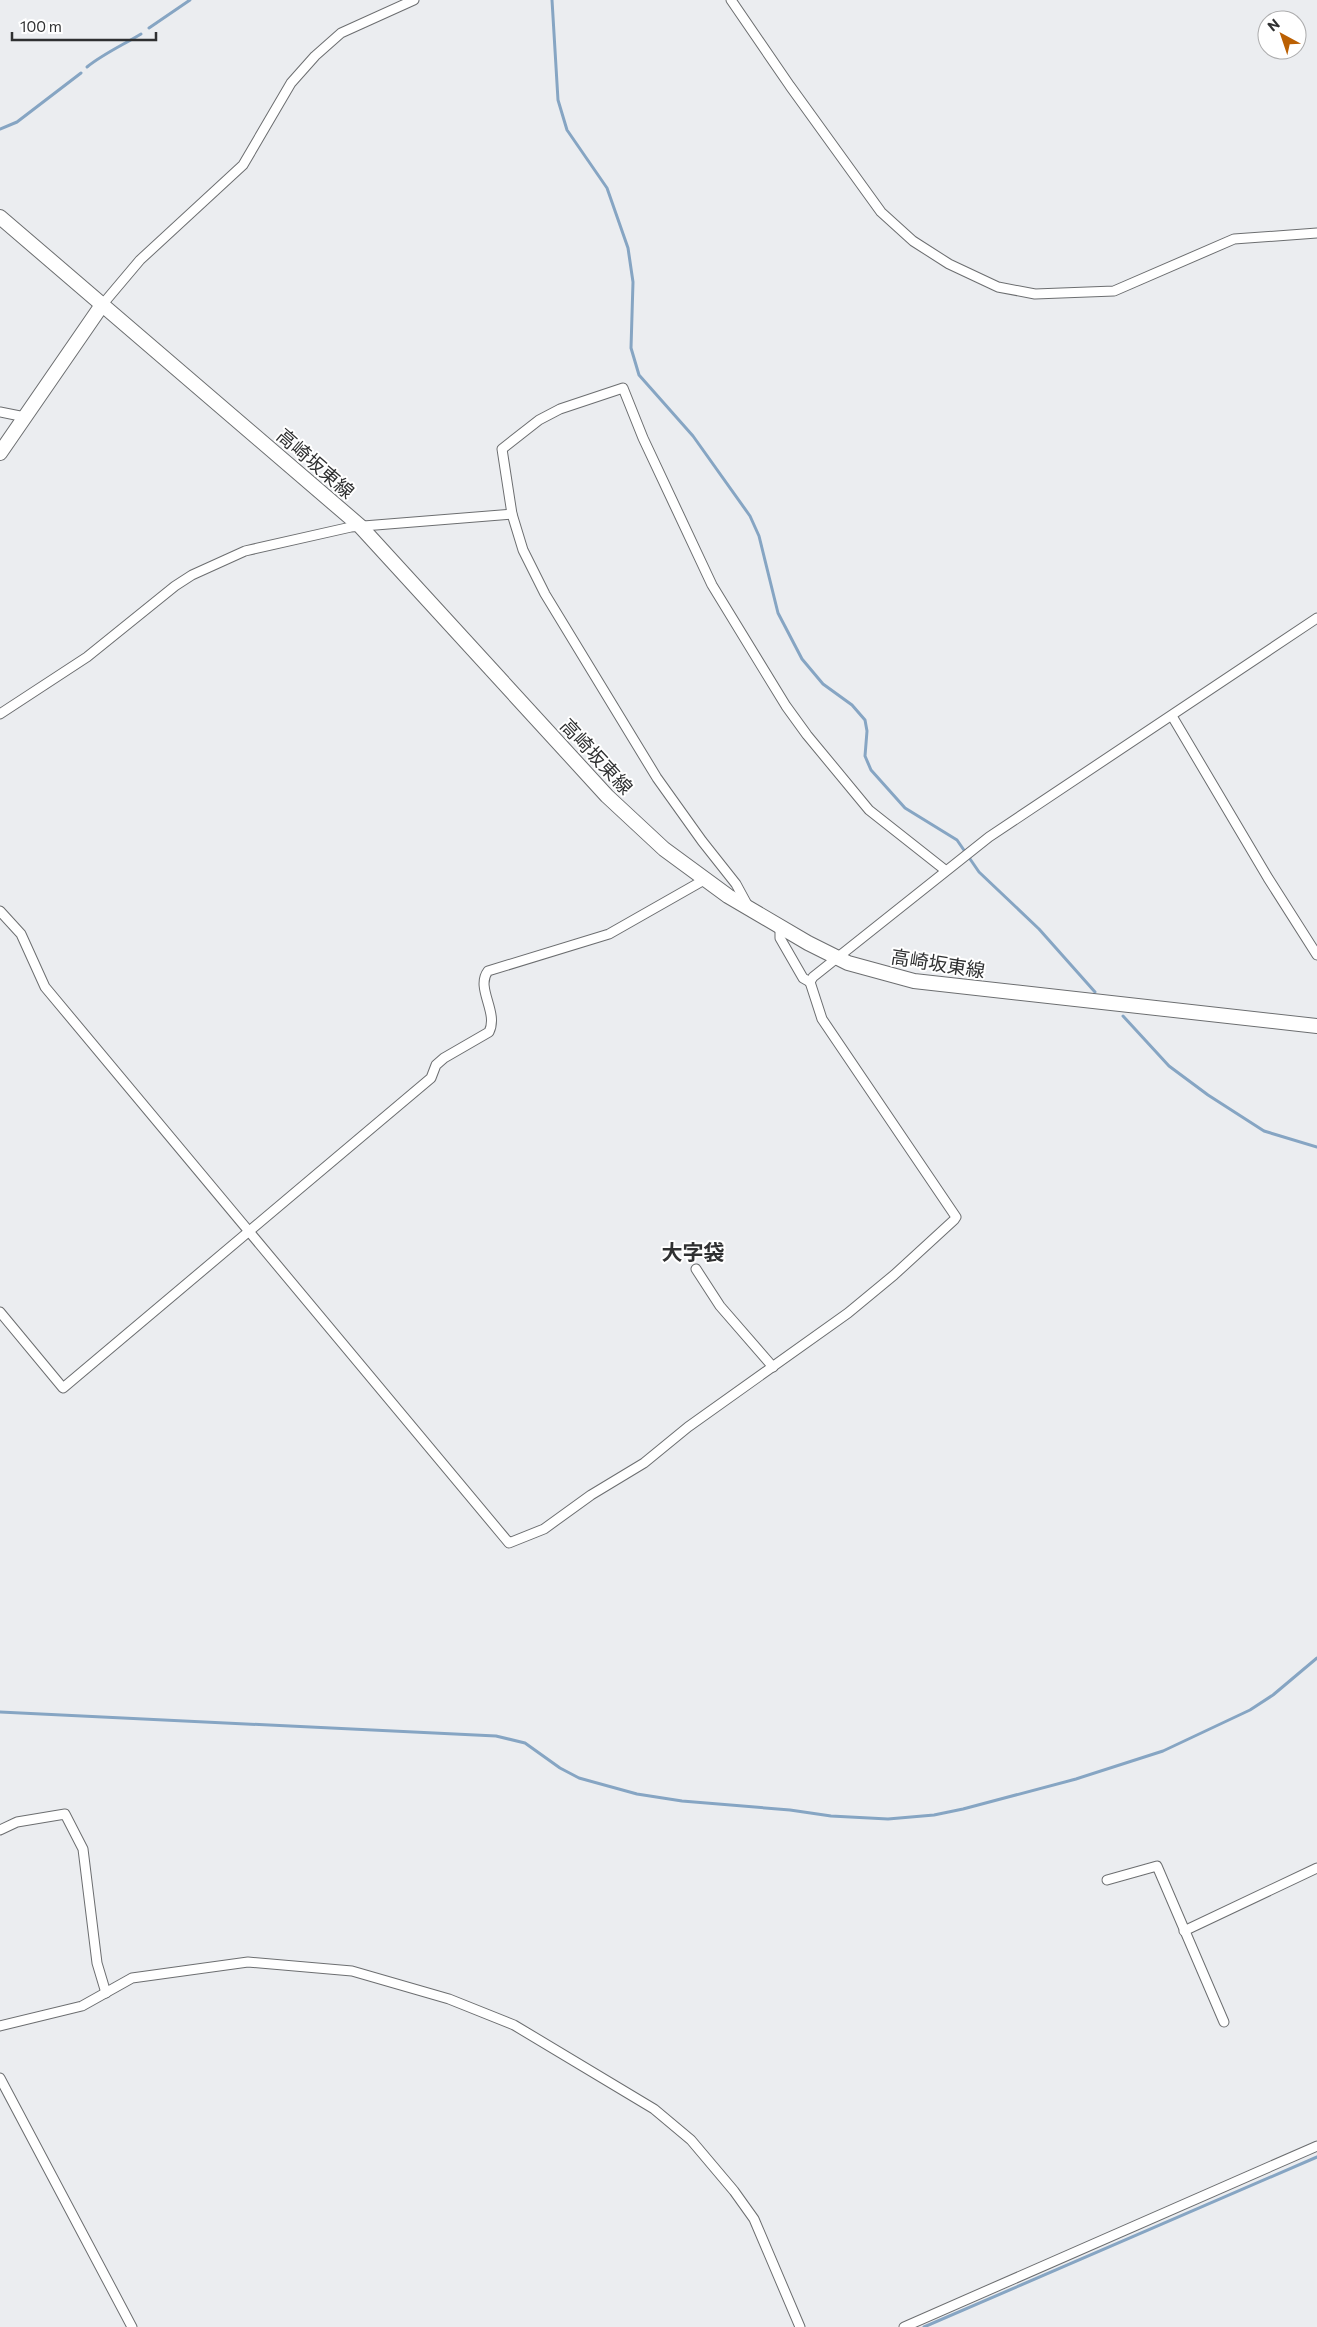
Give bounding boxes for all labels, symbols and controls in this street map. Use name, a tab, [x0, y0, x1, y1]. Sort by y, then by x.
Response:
scale bar	[12, 10, 156, 42]
north arrow	[1257, 10, 1307, 60]
text: N	[1264, 15, 1283, 35]
text: 100 m	[20, 17, 62, 35]
street label: 高崎坂東線	[273, 423, 359, 503]
street label: 高崎坂東線	[556, 713, 638, 799]
street label: 高崎坂東線	[889, 944, 987, 982]
district label: 大字袋	[662, 1239, 725, 1264]

